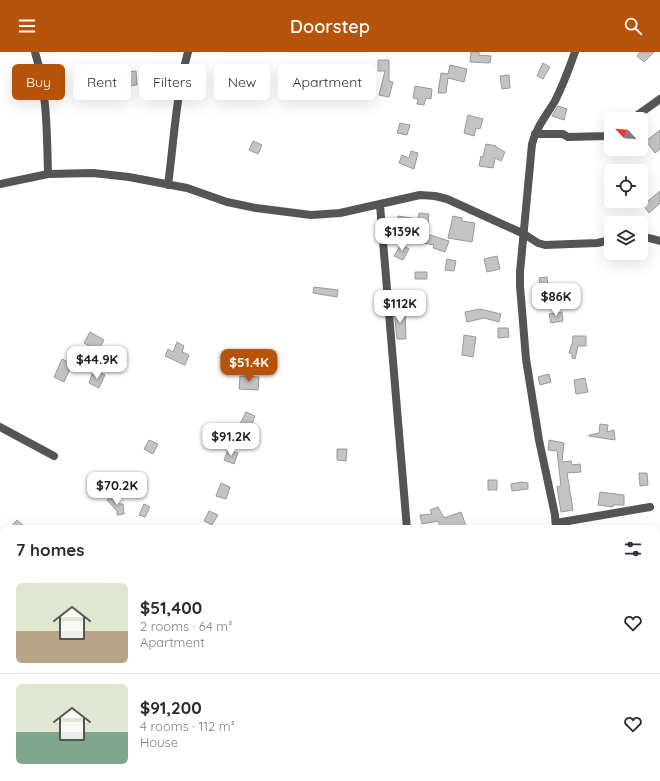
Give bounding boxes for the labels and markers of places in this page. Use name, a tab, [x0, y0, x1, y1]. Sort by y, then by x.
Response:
pin: $139K	[374, 218, 430, 252]
pin: $86K	[532, 283, 580, 317]
pin: $112K	[372, 290, 428, 324]
pin: $44.9K	[64, 346, 130, 380]
pin: $51.4K	[216, 349, 282, 383]
pin: $91.2K	[198, 423, 264, 457]
pin: $70.2K	[84, 472, 150, 506]

